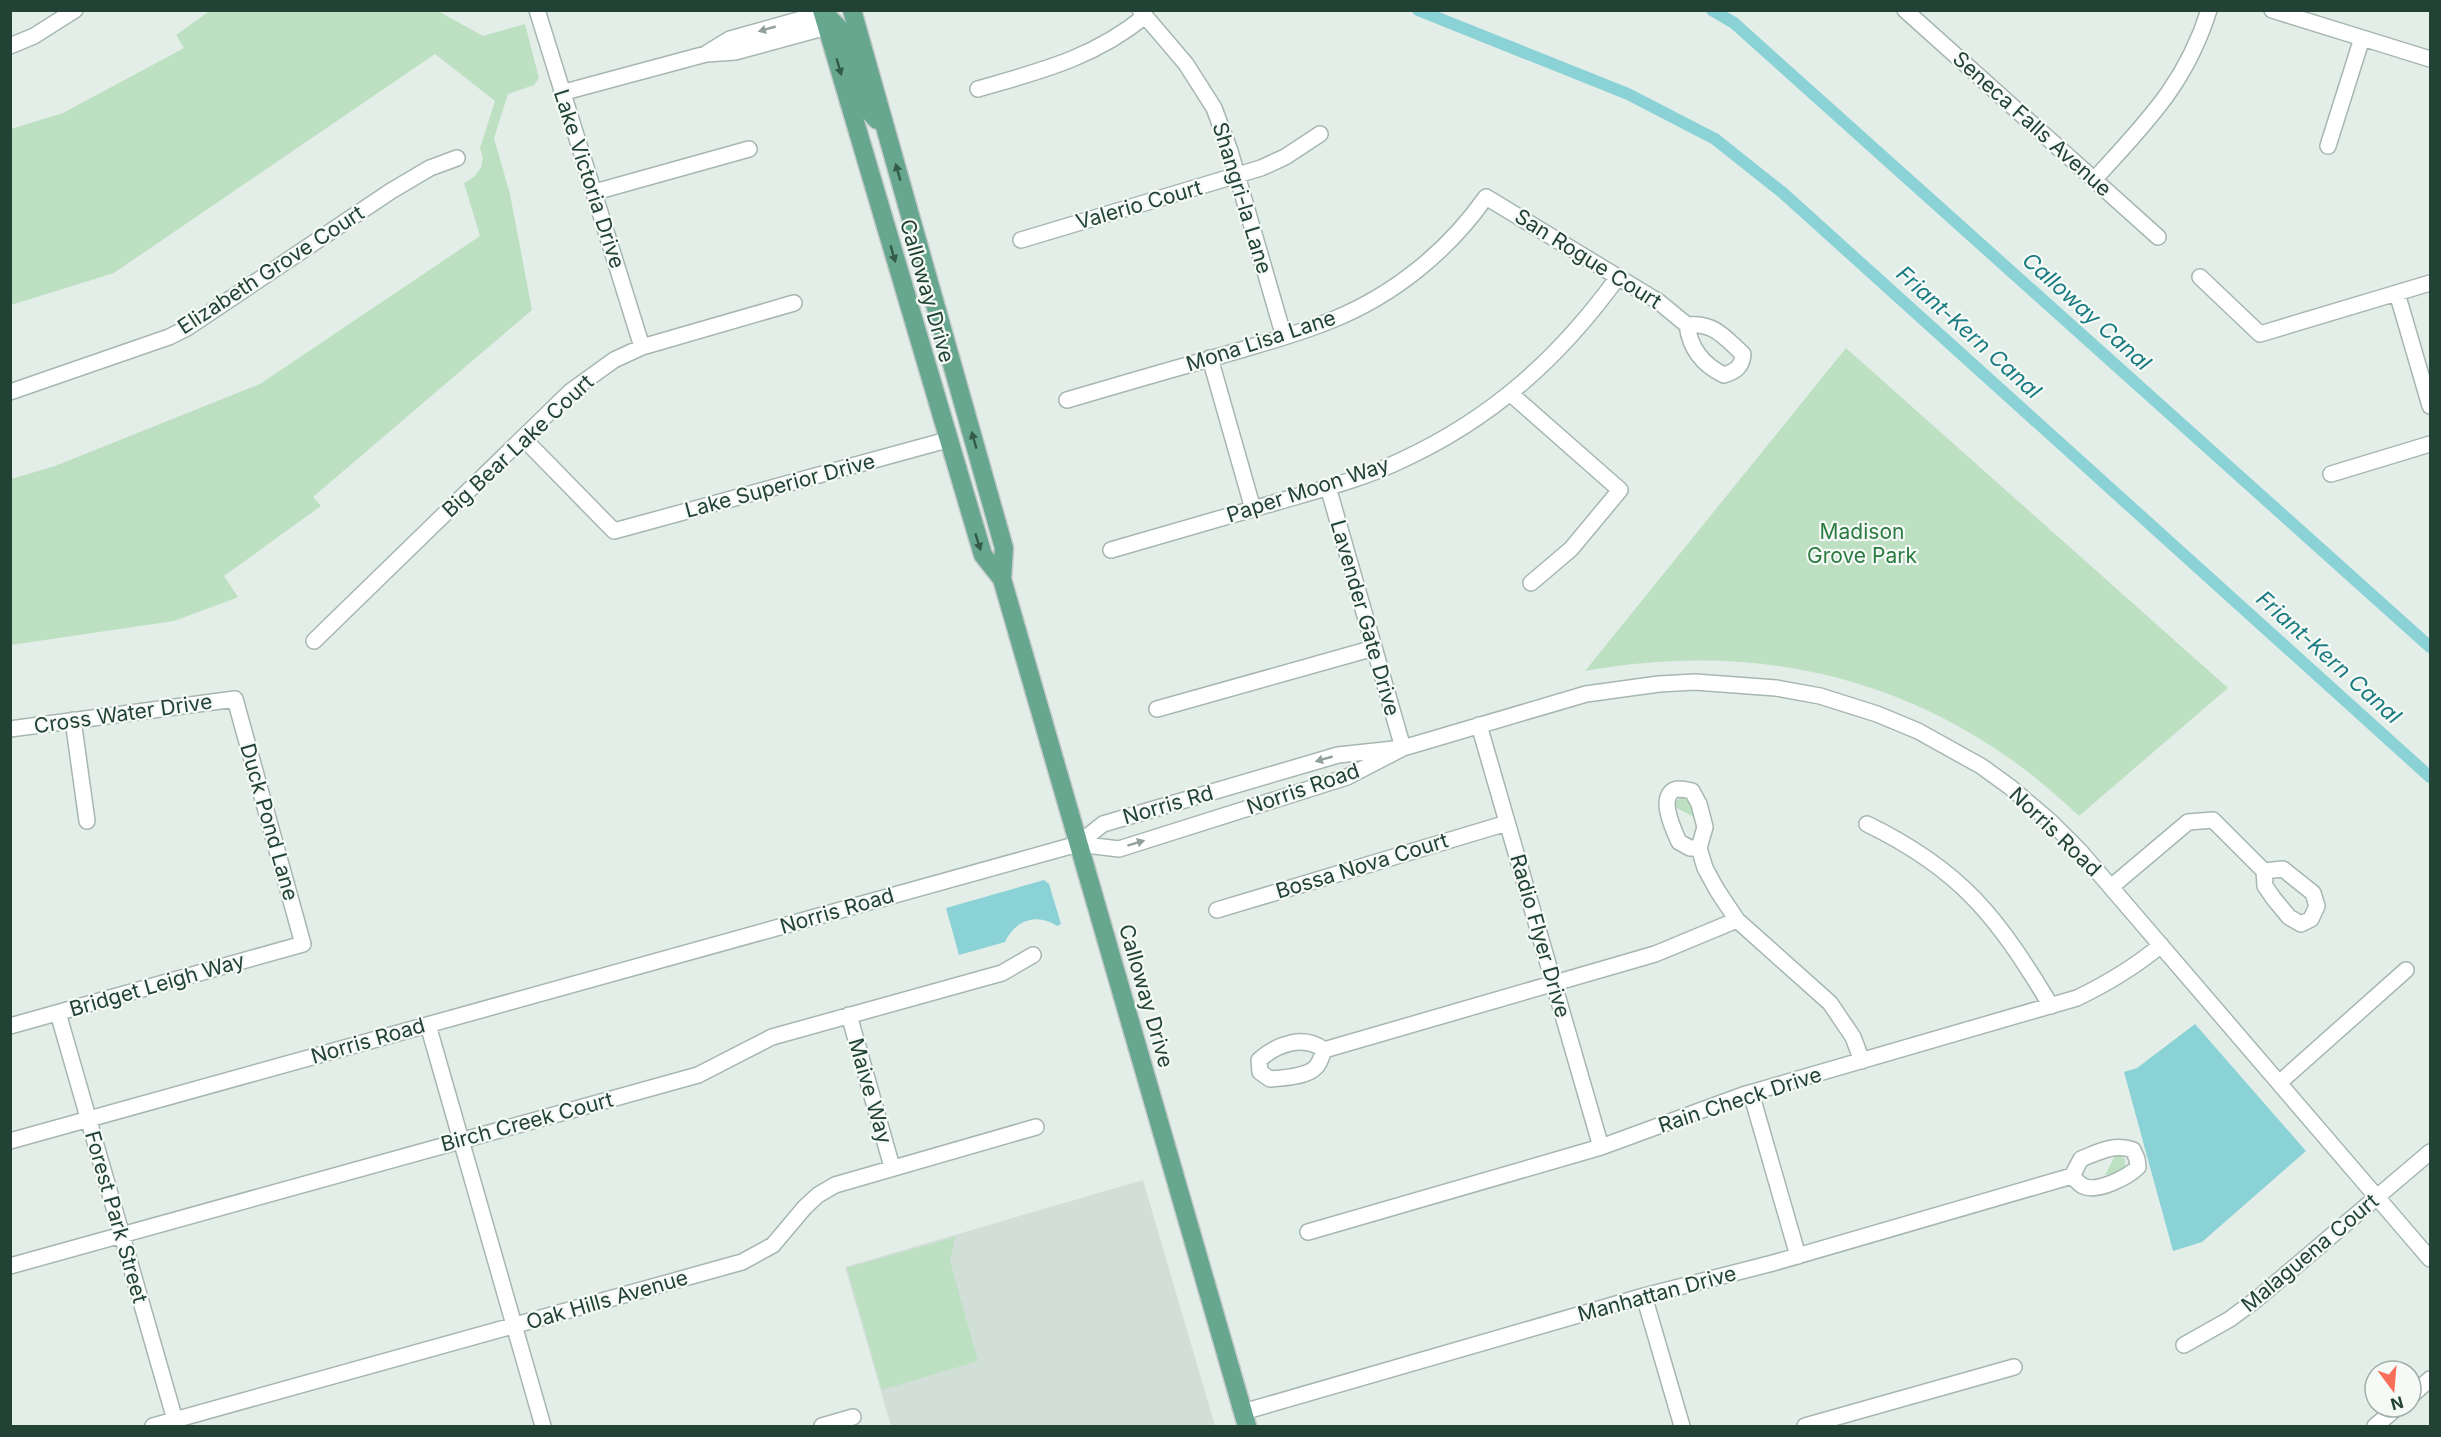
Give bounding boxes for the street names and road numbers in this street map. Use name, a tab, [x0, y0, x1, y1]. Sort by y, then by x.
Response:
street label: Seneca Falls Avenue	[1948, 46, 2117, 201]
street label: Lake Victoria Drive	[549, 86, 630, 272]
street label: Shangri-la Lane	[1208, 119, 1277, 277]
street label: Valerio Court	[1073, 175, 1205, 234]
street label: Elizabeth Grove Court	[173, 200, 369, 339]
street label: San Rogue Court	[1510, 203, 1666, 314]
street label: Calloway Drive	[895, 216, 960, 365]
street label: Mona Lisa Lane	[1183, 305, 1339, 376]
street label: Big Bear Lake Court	[437, 369, 599, 522]
street label: Lake Superior Drive	[682, 448, 878, 523]
street label: Paper Moon Way	[1223, 451, 1392, 528]
street label: Lavender Gate Drive	[1326, 517, 1405, 719]
street label: Cross Water Drive	[32, 689, 214, 738]
street label: Duck Pond Lane	[235, 740, 304, 903]
street label: Norris Road	[1243, 758, 1363, 819]
street label: Norris Rd	[1120, 780, 1216, 829]
street label: Norris Road	[2004, 782, 2106, 881]
street label: Bossa Nova Court	[1273, 827, 1451, 904]
street label: Radio Flyer Drive	[1505, 851, 1576, 1020]
street label: Norris Road	[777, 882, 897, 939]
street label: Calloway Drive	[1114, 921, 1179, 1070]
street label: Bridget Leigh Way	[66, 947, 248, 1021]
street label: Norris Road	[308, 1012, 428, 1069]
street label: Maive Way	[844, 1035, 897, 1147]
street label: Rain Check Drive	[1655, 1061, 1825, 1138]
street label: Birch Creek Court	[438, 1087, 616, 1156]
street label: Forest Park Street	[80, 1128, 153, 1306]
street label: Malaguena Court	[2236, 1188, 2383, 1317]
street label: Manhattan Drive	[1575, 1260, 1739, 1327]
street label: Oak Hills Avenue	[523, 1265, 691, 1335]

